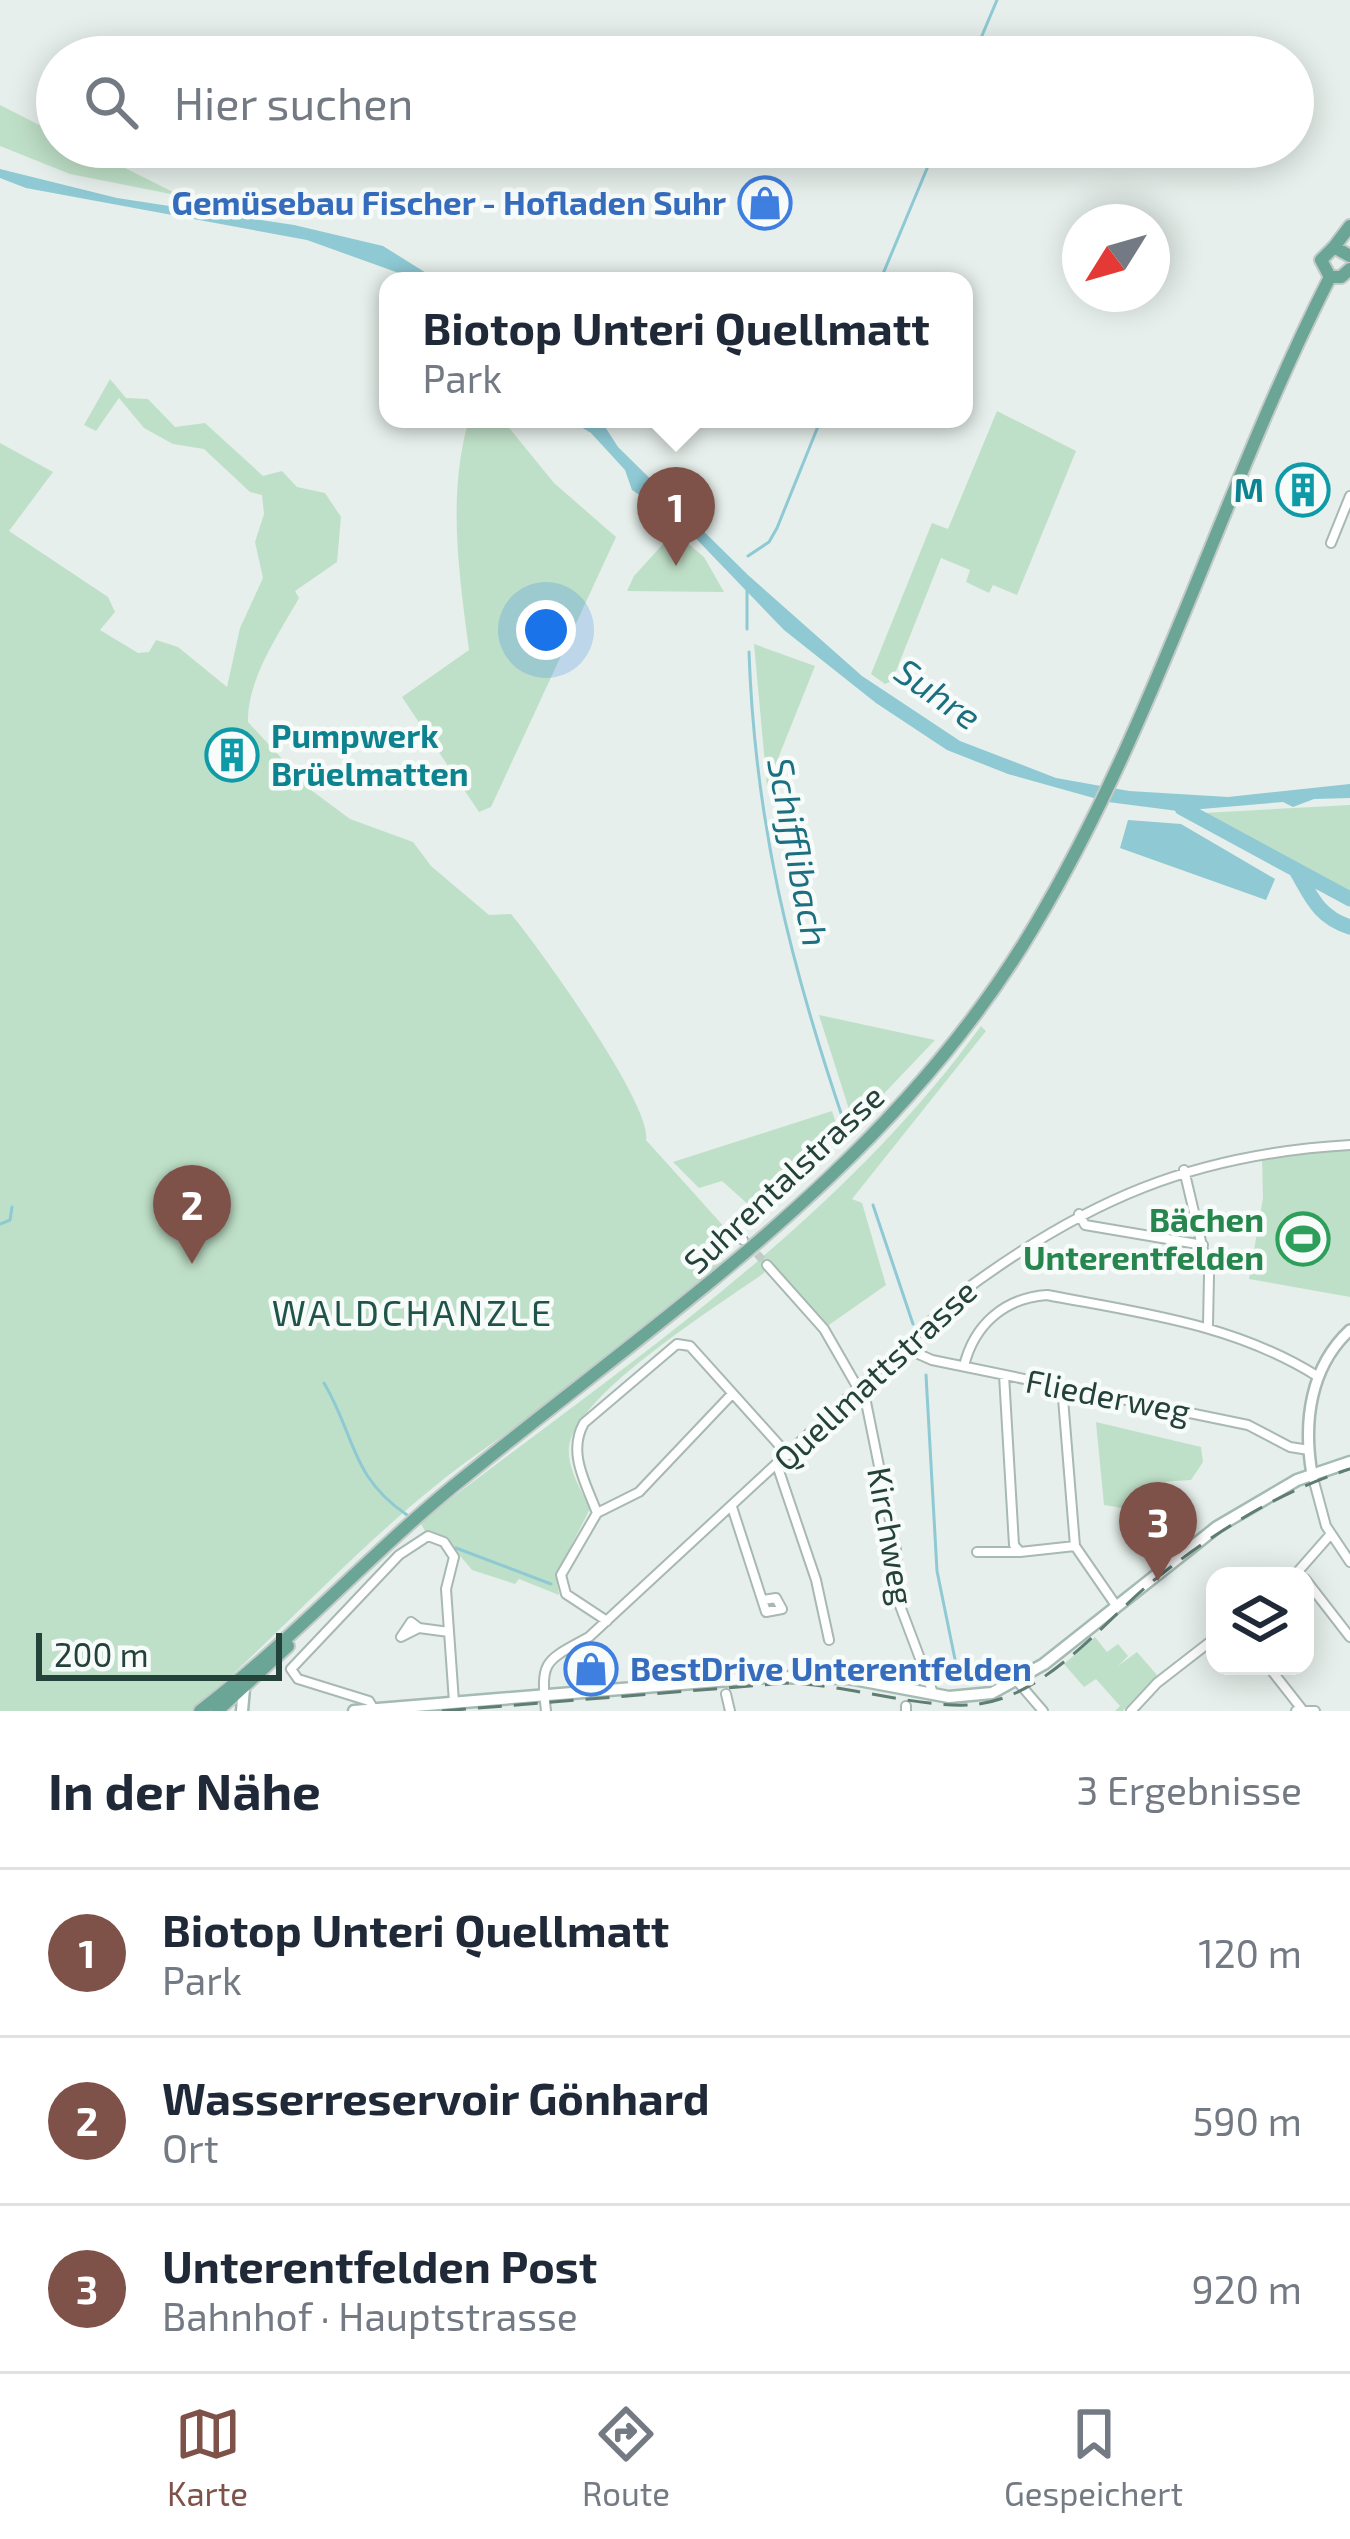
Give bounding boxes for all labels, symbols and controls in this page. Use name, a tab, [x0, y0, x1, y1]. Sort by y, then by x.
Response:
search box	[36, 36, 1314, 168]
icon: search	[78, 69, 144, 135]
text: Hier suchen	[174, 75, 414, 129]
shop icon: Gemüsebau Fischer - Hofladen Suhr	[737, 175, 793, 231]
place label: Gemüsebau Fischer - Hofladen Suhr	[172, 182, 726, 222]
north arrow	[1062, 204, 1170, 312]
popup	[379, 272, 973, 428]
text: Biotop Unteri Quellmatt	[422, 300, 930, 354]
text: Park	[422, 354, 502, 401]
building icon: M	[1275, 462, 1331, 518]
pin: 1	[637, 467, 715, 566]
place label: M	[1234, 469, 1264, 509]
your location	[516, 600, 576, 660]
water label: Suhre	[888, 648, 990, 738]
place label: Pumpwerk Brüelmatten	[271, 715, 469, 793]
building icon: Pumpwerk Brüelmatten	[204, 727, 260, 783]
water label: Schifflibach	[760, 754, 839, 950]
street label: Suhrentalstrasse	[675, 1075, 892, 1281]
pin: 2	[153, 1165, 231, 1264]
place label: Bächen Unterentfelden	[1023, 1199, 1264, 1277]
sports icon: Bächen Unterentfelden	[1275, 1211, 1331, 1267]
street label: Quellmattstrasse	[765, 1270, 984, 1478]
district label: WALDCHANZLE	[272, 1290, 554, 1333]
street label: Fliederweg	[1023, 1359, 1194, 1431]
street label: Kirchweg	[860, 1464, 924, 1608]
pin: 3	[1119, 1482, 1197, 1581]
map controls	[1206, 1567, 1314, 1675]
button: layers	[1206, 1567, 1314, 1675]
scale bar	[36, 1627, 282, 1680]
text: 200 m	[54, 1634, 149, 1674]
shop icon: BestDrive Unterentfelden	[563, 1641, 619, 1697]
place label: BestDrive Unterentfelden	[630, 1648, 1032, 1688]
text: In der Nähe	[48, 1759, 321, 1820]
text: 3 Ergebnisse	[1077, 1766, 1302, 1813]
text: Biotop Unteri Quellmatt	[162, 1902, 669, 1956]
text: 1	[79, 1929, 95, 1976]
text: 120 m	[1198, 1929, 1302, 1976]
text: Park	[162, 1956, 242, 2003]
text: Wasserreservoir Gönhard	[162, 2070, 710, 2124]
text: 2	[76, 2097, 98, 2144]
text: 590 m	[1192, 2097, 1302, 2144]
text: Ort	[162, 2124, 219, 2171]
text: Unterentfelden Post	[162, 2238, 597, 2292]
text: 3	[76, 2265, 98, 2312]
text: 920 m	[1191, 2265, 1302, 2312]
text: Bahnhof · Hauptstrasse	[162, 2292, 578, 2339]
tab: Karte	[167, 2401, 248, 2513]
tab: Route	[582, 2401, 670, 2513]
tab: Gespeichert	[1004, 2401, 1183, 2513]

